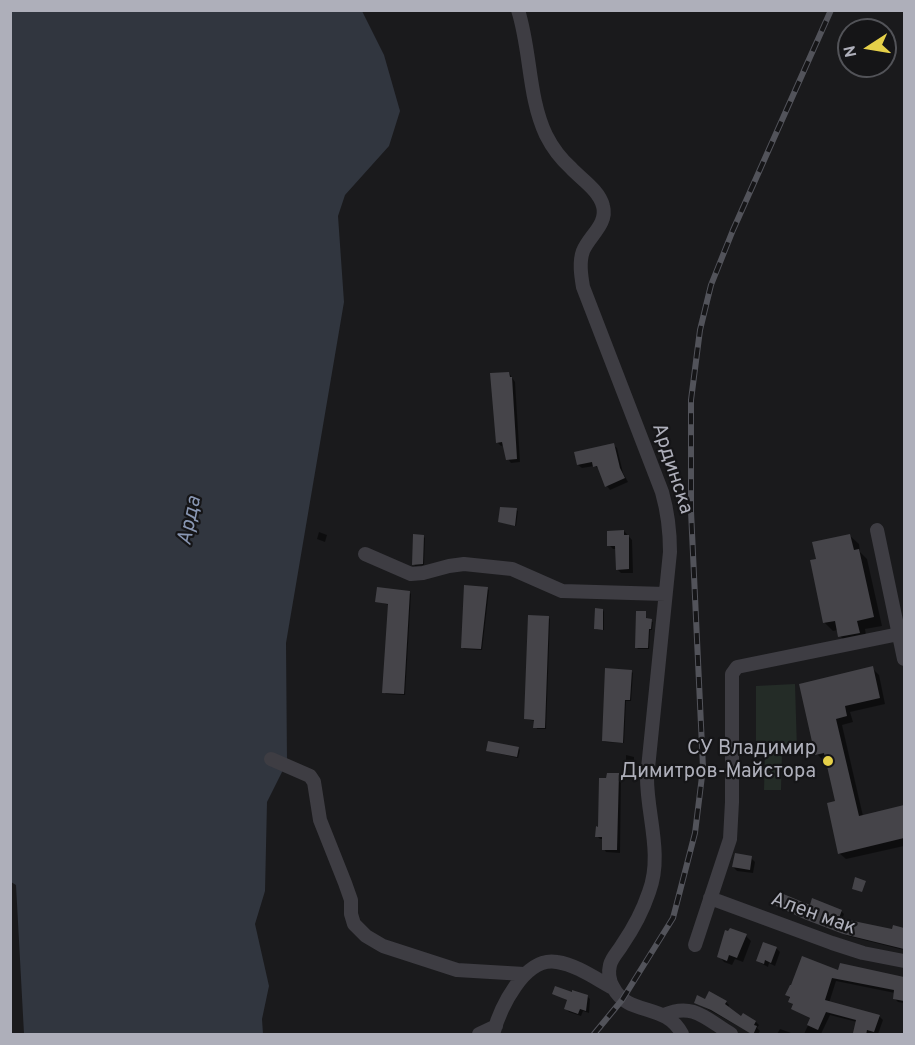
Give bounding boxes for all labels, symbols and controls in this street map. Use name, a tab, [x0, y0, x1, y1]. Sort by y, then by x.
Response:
north arrow	[837, 18, 897, 78]
text: N	[840, 44, 862, 59]
street label: Ардинска	[645, 421, 697, 517]
water label: Арда	[174, 494, 208, 548]
place label: СУ Владимир Димитров-Майстора	[620, 738, 816, 785]
marker: СУ Владимир Димитров-Майстора	[821, 754, 835, 768]
street label: Ален мак	[767, 888, 859, 942]

